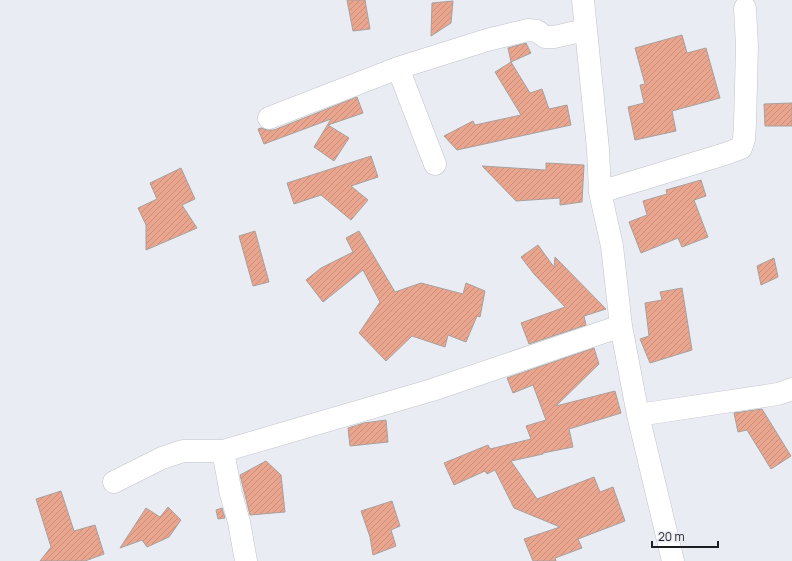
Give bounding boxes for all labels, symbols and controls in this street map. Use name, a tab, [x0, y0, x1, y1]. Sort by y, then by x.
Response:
scale bar	[652, 523, 718, 549]
text: 20 m	[658, 528, 685, 545]

